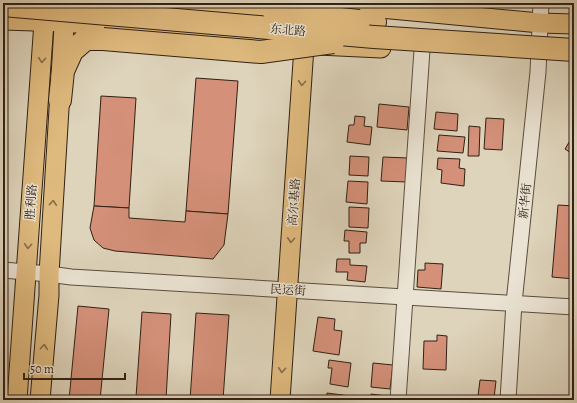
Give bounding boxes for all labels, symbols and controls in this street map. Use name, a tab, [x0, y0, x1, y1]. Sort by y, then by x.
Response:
street label: 东北路	[269, 20, 307, 40]
one-way arrow	[37, 57, 46, 63]
one-way arrow	[298, 80, 307, 86]
street label: 高尔基路	[284, 177, 304, 227]
street label: 新华街	[515, 181, 535, 220]
street label: 胜利路	[22, 183, 40, 221]
one-way arrow	[49, 200, 58, 207]
one-way arrow	[287, 237, 296, 243]
one-way arrow	[24, 243, 33, 249]
street label: 民运街	[270, 281, 307, 299]
one-way arrow	[40, 344, 49, 350]
scale bar	[24, 355, 125, 381]
text: 50 m	[30, 361, 54, 377]
one-way arrow	[278, 367, 287, 373]

